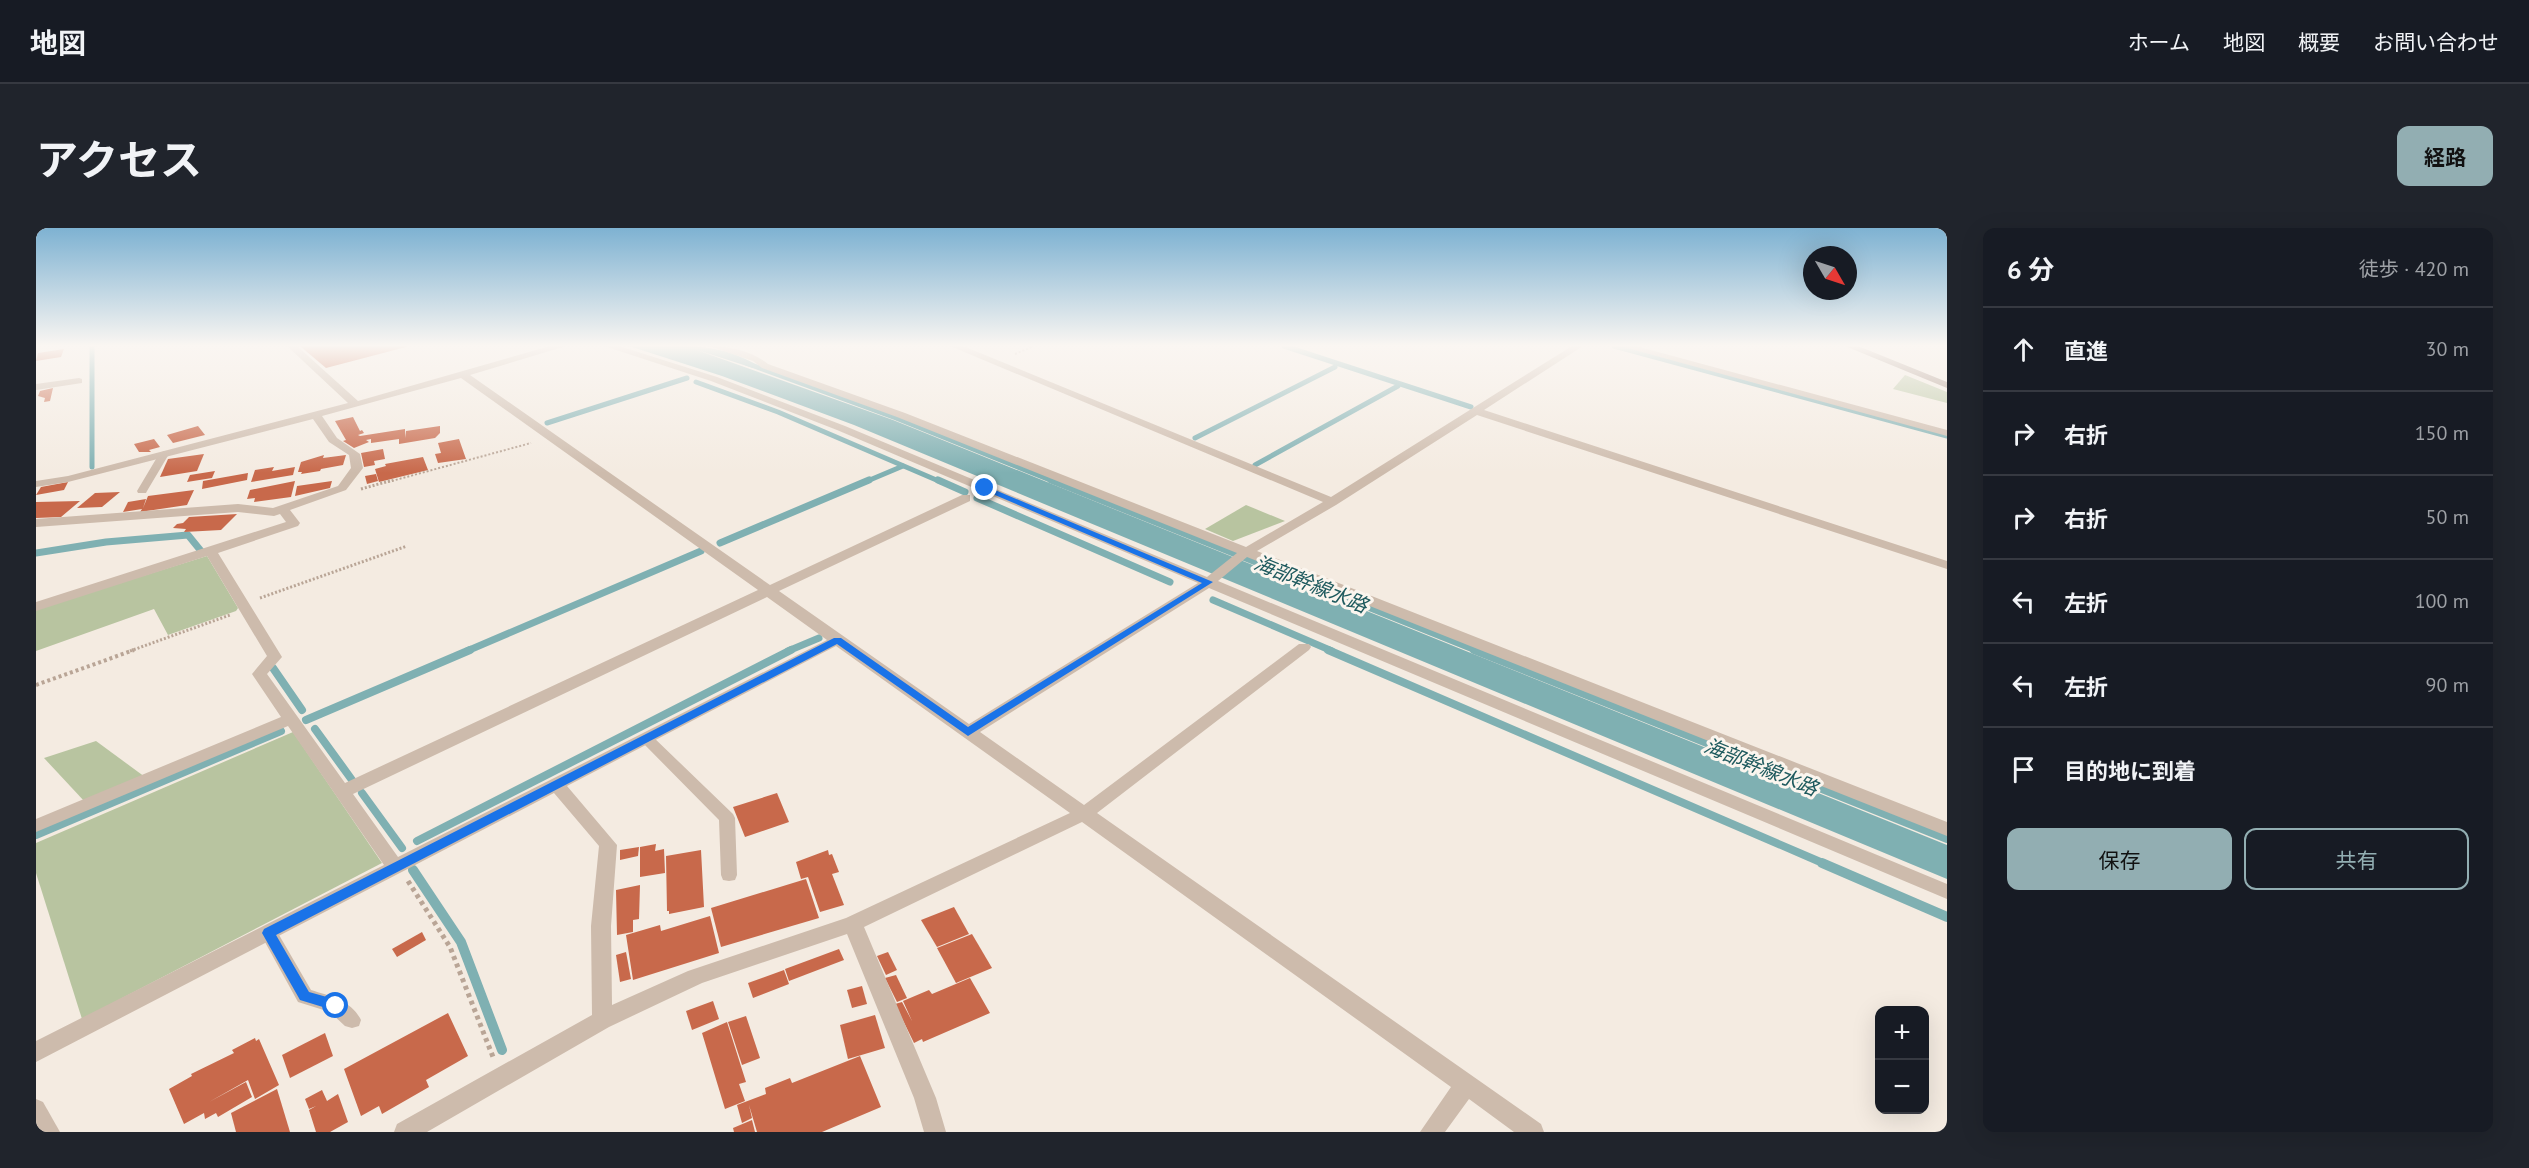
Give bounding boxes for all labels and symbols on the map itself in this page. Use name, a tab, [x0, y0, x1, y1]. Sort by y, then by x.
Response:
north arrow	[1803, 246, 1857, 300]
route end	[971, 474, 997, 500]
water label: 海部幹線水路	[1250, 549, 1373, 619]
water label: 海部幹線水路	[1700, 732, 1823, 802]
route start	[322, 992, 348, 1018]

